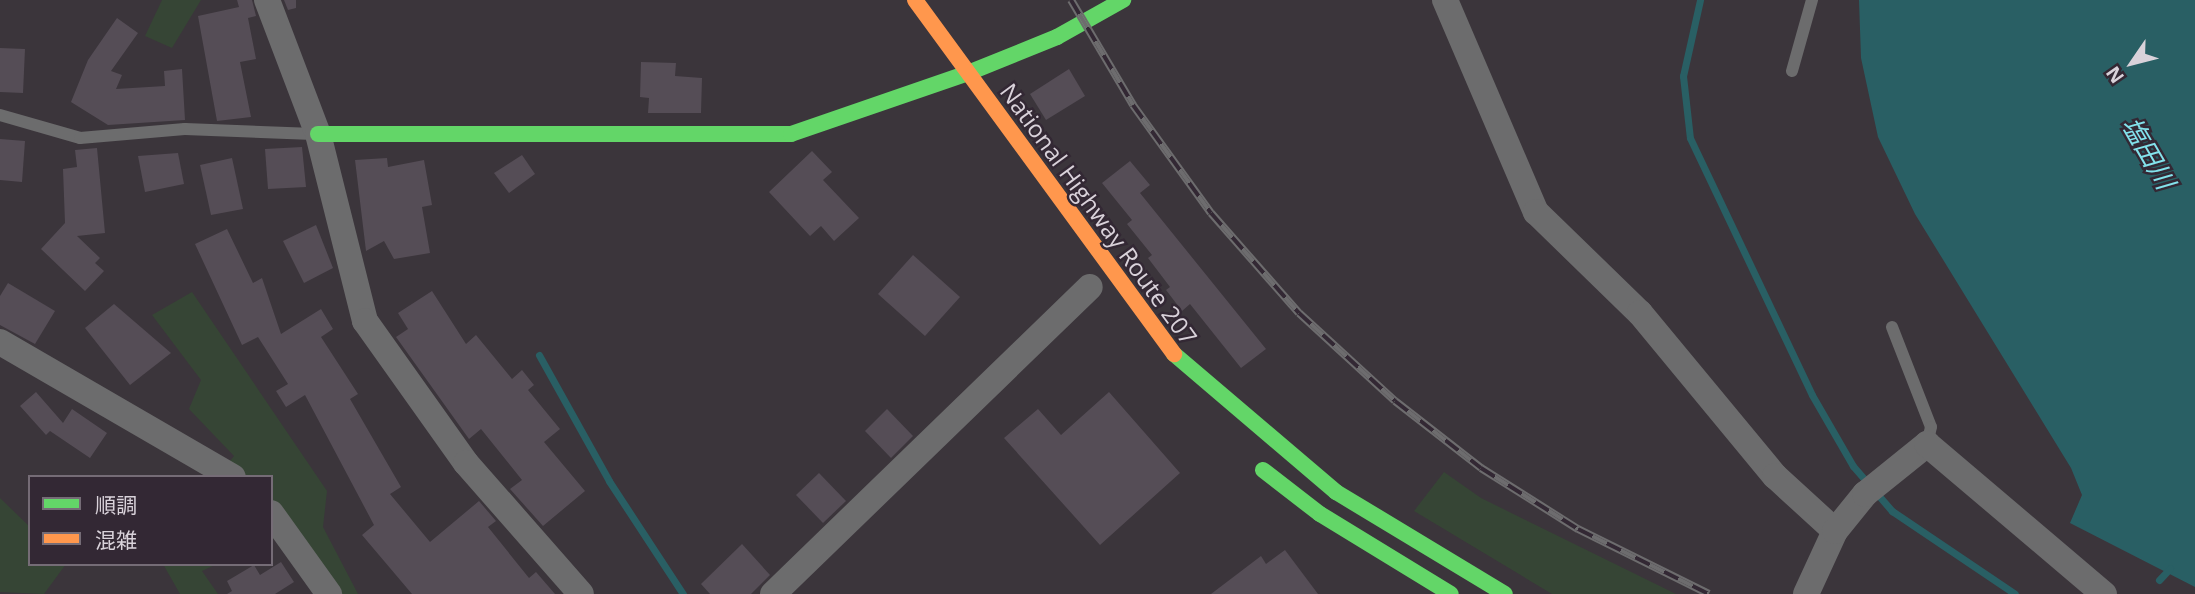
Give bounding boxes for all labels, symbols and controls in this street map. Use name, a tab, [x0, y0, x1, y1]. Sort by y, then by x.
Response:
north arrow	[2097, 28, 2167, 98]
text: N	[2100, 61, 2130, 89]
street label: National Highway Route 207	[995, 78, 1203, 350]
water label: 塩田川	[2115, 111, 2181, 195]
legend	[28, 475, 273, 566]
text: 順調	[95, 491, 137, 519]
text: 混雑	[95, 526, 137, 554]

